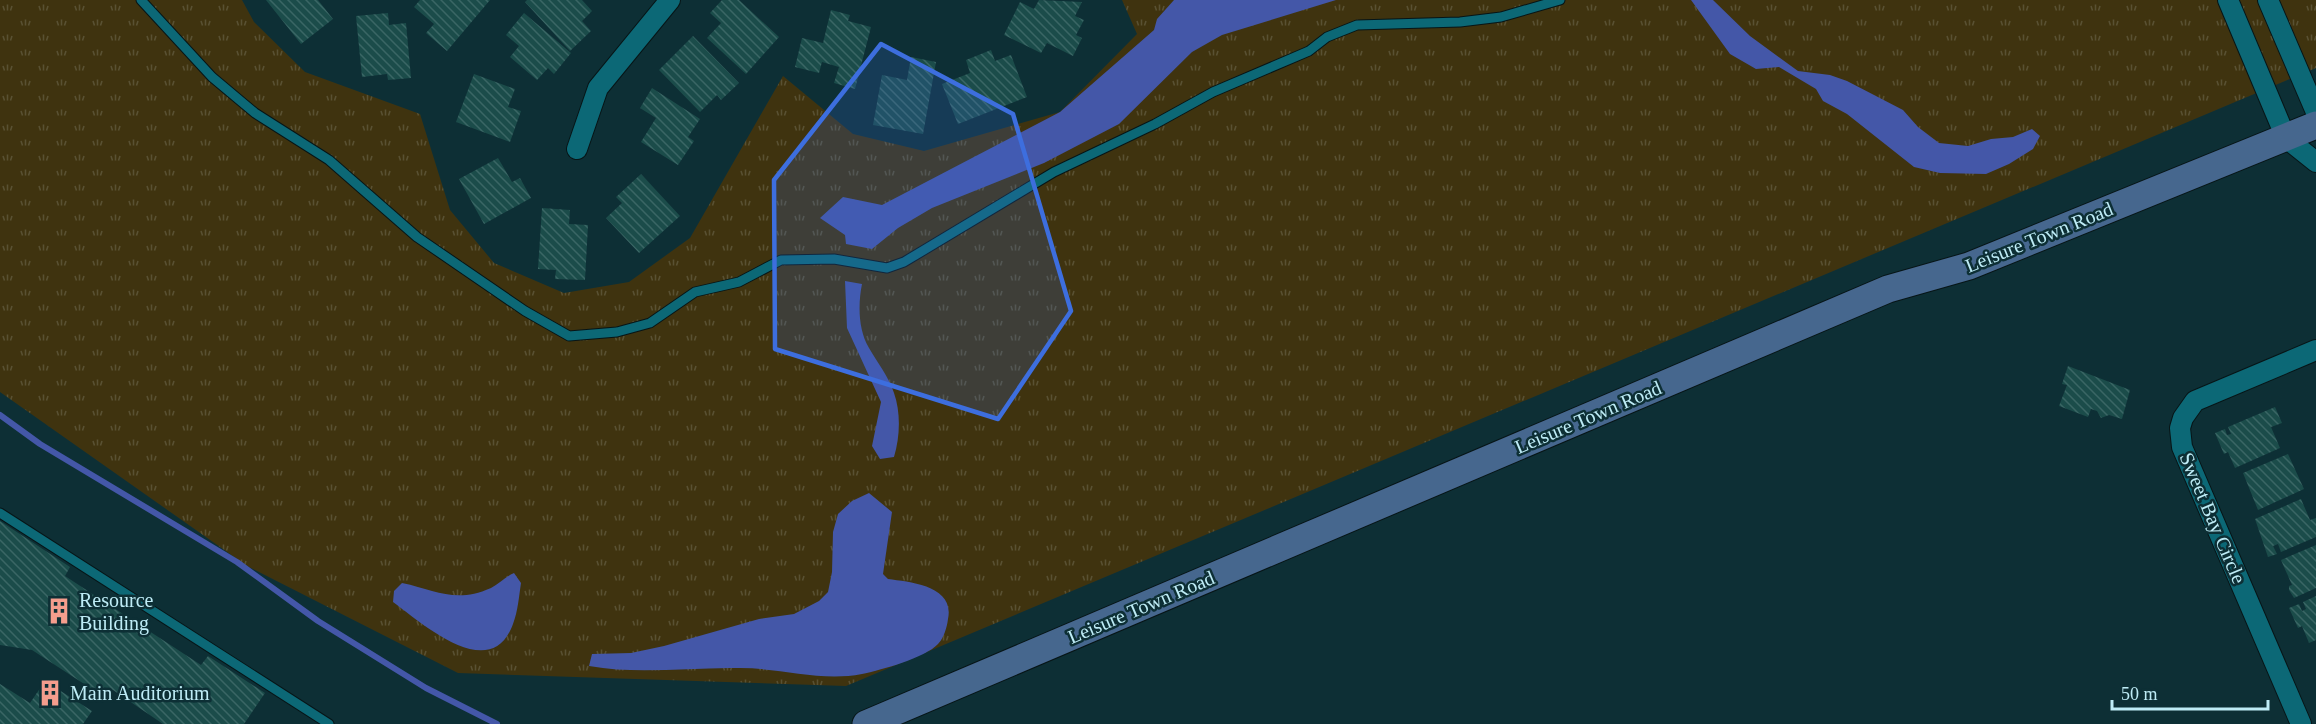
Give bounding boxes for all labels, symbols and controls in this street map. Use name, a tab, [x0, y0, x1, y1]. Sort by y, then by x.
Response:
street label: Leisure Town Road	[1962, 197, 2116, 277]
street label: Leisure Town Road	[1511, 376, 1665, 458]
street label: Sweet Bay Circle	[2175, 449, 2251, 587]
street label: Leisure Town Road	[1064, 566, 1218, 648]
place label: Resource Building	[79, 589, 154, 635]
building icon: Resource Building	[44, 596, 74, 626]
scale bar	[2112, 673, 2268, 711]
building icon: Main Auditorium	[35, 678, 65, 708]
place label: Main Auditorium	[70, 682, 210, 704]
text: 50 m	[2121, 684, 2158, 704]

